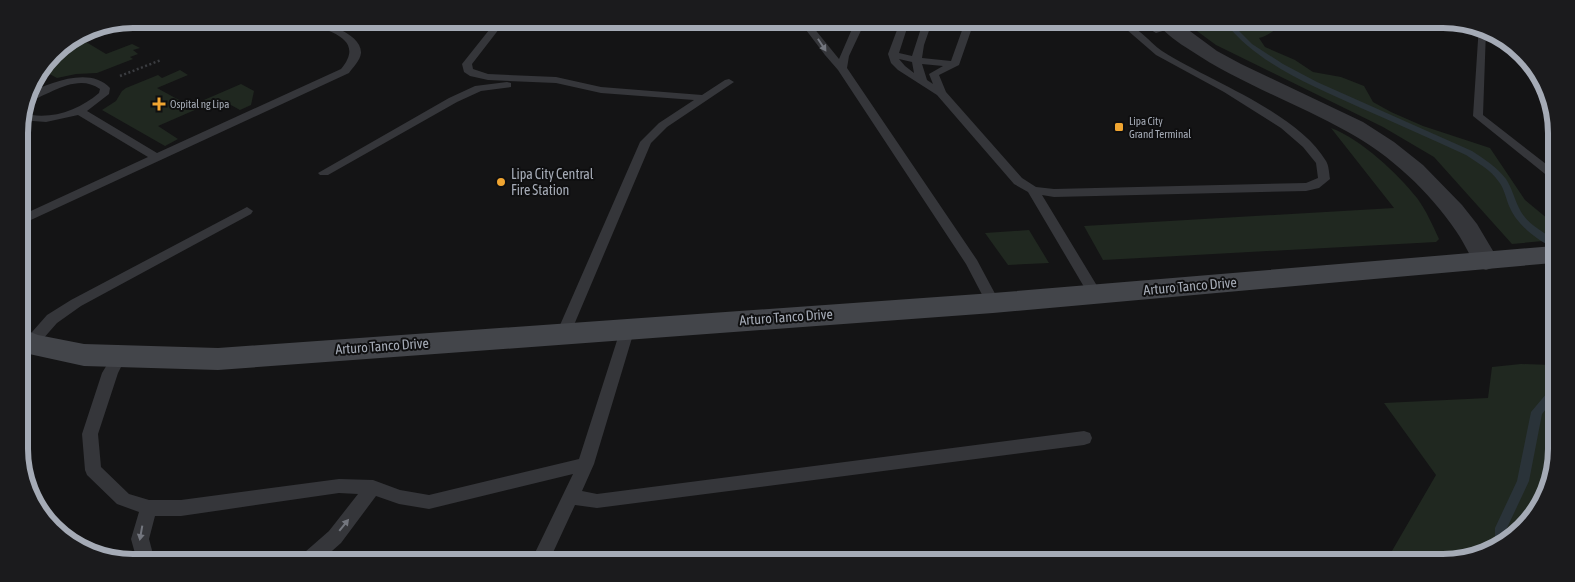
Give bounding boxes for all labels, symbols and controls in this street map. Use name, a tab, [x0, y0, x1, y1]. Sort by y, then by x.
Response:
one-way arrow	[818, 39, 827, 52]
marker: Ospital ng Lipa	[152, 97, 166, 111]
place label: Ospital ng Lipa	[170, 98, 229, 110]
place label: Lipa City Grand Terminal	[1129, 115, 1191, 140]
marker: Lipa City Grand Terminal	[1113, 121, 1125, 133]
place label: Lipa City Central Fire Station	[511, 166, 594, 198]
marker: Lipa City Central Fire Station	[495, 176, 507, 188]
street label: Arturo Tanco Drive	[1143, 274, 1237, 298]
street label: Arturo Tanco Drive	[739, 306, 833, 328]
street label: Arturo Tanco Drive	[335, 335, 429, 357]
one-way arrow	[339, 519, 350, 532]
one-way arrow	[137, 525, 145, 541]

